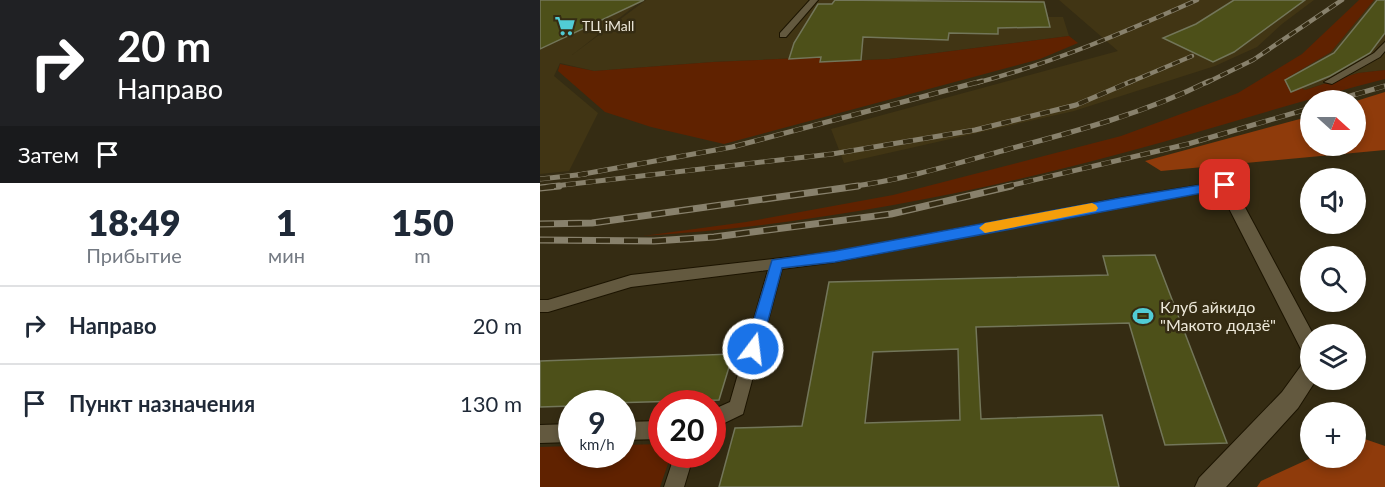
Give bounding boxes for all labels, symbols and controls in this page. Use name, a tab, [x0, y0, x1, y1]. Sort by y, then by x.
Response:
supermarket icon: ТЦ iMall	[553, 14, 577, 38]
place label: ТЦ iMall	[582, 17, 634, 34]
text: 20 m	[117, 21, 211, 71]
icon: right	[18, 24, 96, 102]
text: Направо	[117, 72, 223, 105]
north arrow	[1300, 90, 1366, 156]
map controls	[1300, 90, 1366, 468]
icon: arrive	[91, 138, 124, 171]
text: Затем	[18, 141, 79, 168]
pin	[1199, 159, 1250, 210]
icon: arrive	[1208, 168, 1241, 201]
button: sound	[1300, 168, 1366, 234]
text: 18:49	[87, 200, 181, 244]
text: 1	[276, 200, 297, 244]
text: 150	[391, 200, 454, 244]
text: Прибытие	[86, 243, 182, 267]
text: мин	[268, 243, 305, 267]
text: m	[414, 243, 431, 267]
button: search	[1300, 246, 1366, 312]
place label: Клуб айкидо "Макото додзё"	[1160, 297, 1276, 334]
sports icon: Клуб айкидо "Макото додзё"	[1131, 304, 1155, 328]
icon: right	[18, 309, 51, 342]
text: Направо	[69, 312, 157, 339]
text: 20 m	[473, 312, 522, 339]
position arrow	[721, 317, 785, 381]
button: layers	[1300, 324, 1366, 390]
icon: arrive	[18, 387, 51, 420]
text: Пункт назначения	[69, 390, 255, 417]
text: 130 m	[460, 390, 522, 417]
speed limit sign: 20	[648, 390, 726, 468]
button: +	[1300, 402, 1366, 468]
text: 9	[588, 404, 606, 440]
text: km/h	[579, 435, 615, 453]

